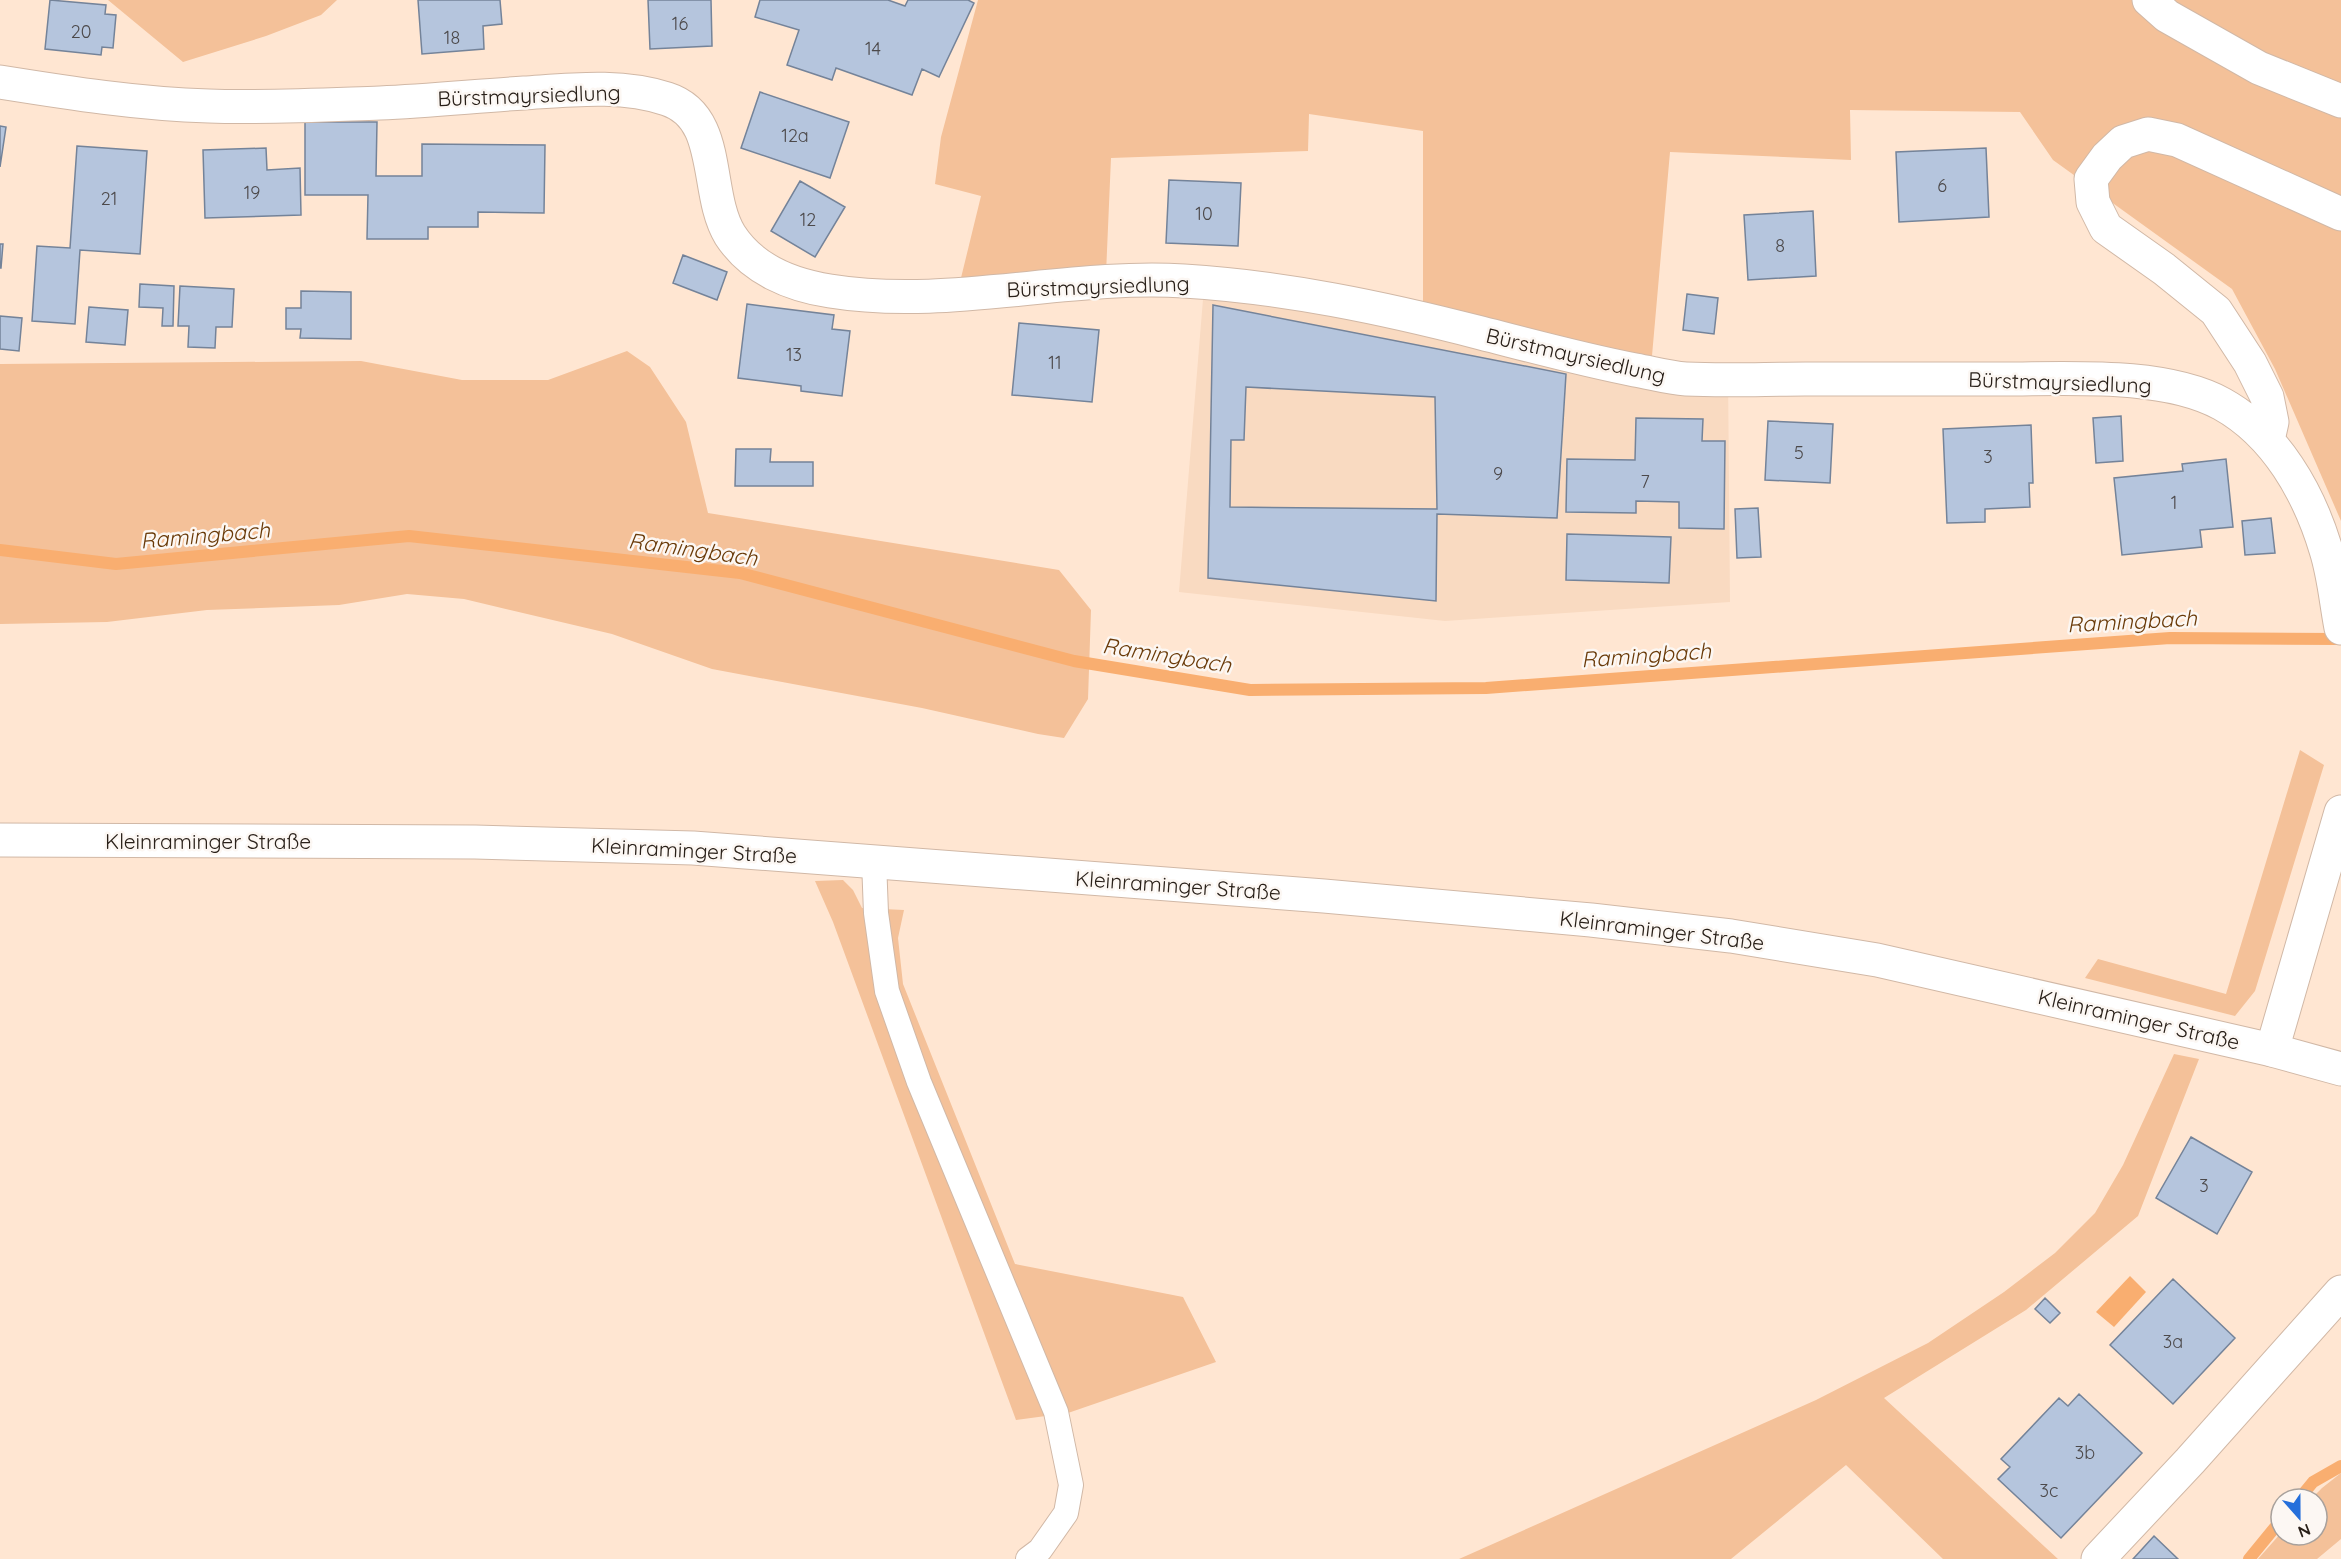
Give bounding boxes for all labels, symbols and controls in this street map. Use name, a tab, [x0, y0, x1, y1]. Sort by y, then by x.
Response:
house number: 16	[672, 12, 688, 35]
house number: 20	[71, 20, 91, 43]
house number: 18	[444, 26, 460, 49]
house number: 14	[865, 37, 881, 60]
street label: Bürstmayrsiedlung	[437, 79, 621, 111]
house number: 12a	[781, 124, 809, 147]
house number: 6	[1937, 174, 1947, 197]
house number: 19	[244, 181, 260, 204]
house number: 21	[101, 187, 117, 210]
house number: 10	[1195, 202, 1213, 225]
house number: 12	[800, 208, 816, 231]
house number: 8	[1775, 234, 1785, 257]
street label: Bürstmayrsiedlung	[1006, 270, 1190, 302]
street label: Bürstmayrsiedlung	[1484, 322, 1668, 388]
house number: 13	[786, 343, 802, 366]
house number: 11	[1048, 351, 1062, 374]
street label: Bürstmayrsiedlung	[1968, 366, 2152, 398]
house number: 5	[1794, 441, 1804, 464]
house number: 3	[1983, 445, 1993, 468]
house number: 9	[1493, 462, 1503, 485]
house number: 7	[1640, 470, 1650, 493]
house number: 1	[2171, 491, 2177, 514]
water label: Ramingbach	[139, 515, 271, 555]
water label: Ramingbach	[627, 526, 760, 572]
water label: Ramingbach	[2066, 604, 2198, 638]
water label: Ramingbach	[1101, 631, 1234, 679]
water label: Ramingbach	[1580, 636, 1712, 673]
street label: Kleinraminger Straße	[105, 828, 311, 854]
street label: Kleinraminger Straße	[590, 832, 798, 868]
street label: Kleinraminger Straße	[1074, 865, 1282, 905]
street label: Kleinraminger Straße	[1558, 905, 1766, 955]
street label: Kleinraminger Straße	[2036, 983, 2242, 1055]
house number: 3	[2199, 1174, 2209, 1197]
house number: 3a	[2163, 1330, 2183, 1353]
house number: 3b	[2075, 1441, 2095, 1464]
house number: 3c	[2040, 1479, 2058, 1502]
north arrow	[2269, 1487, 2329, 1547]
text: N	[2295, 1520, 2313, 1542]

